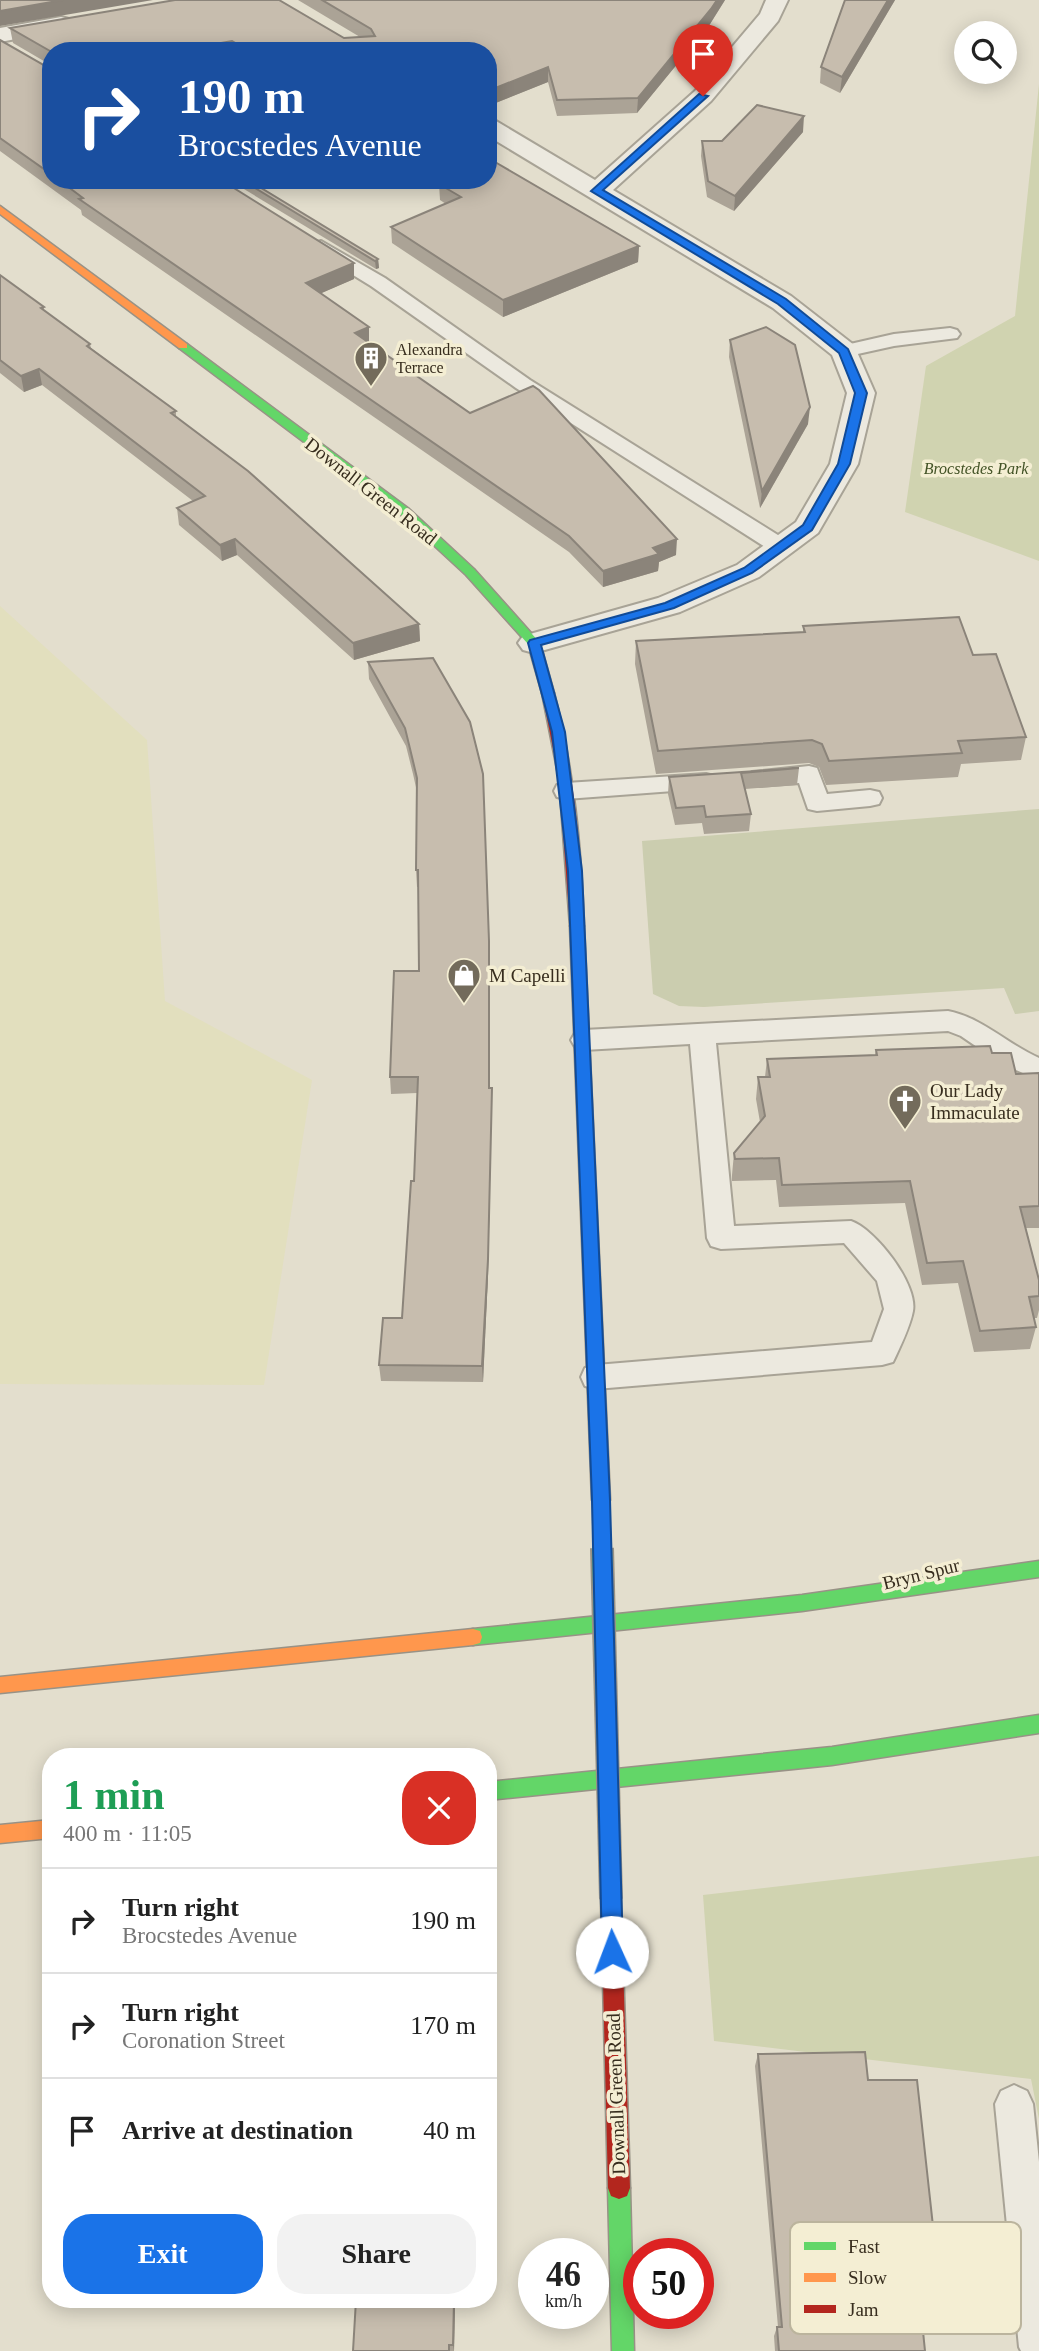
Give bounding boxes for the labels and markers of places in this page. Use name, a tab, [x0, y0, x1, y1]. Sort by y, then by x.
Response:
pin	[673, 24, 733, 96]
building icon: Alexandra Terrace	[352, 339, 390, 388]
place label: Alexandra Terrace	[396, 341, 463, 376]
shop icon: M Capelli	[445, 956, 483, 1005]
place label: M Capelli	[489, 965, 566, 986]
place label: Our Lady Immaculate	[930, 1080, 1020, 1123]
church icon: Our Lady Immaculate	[886, 1082, 924, 1131]

